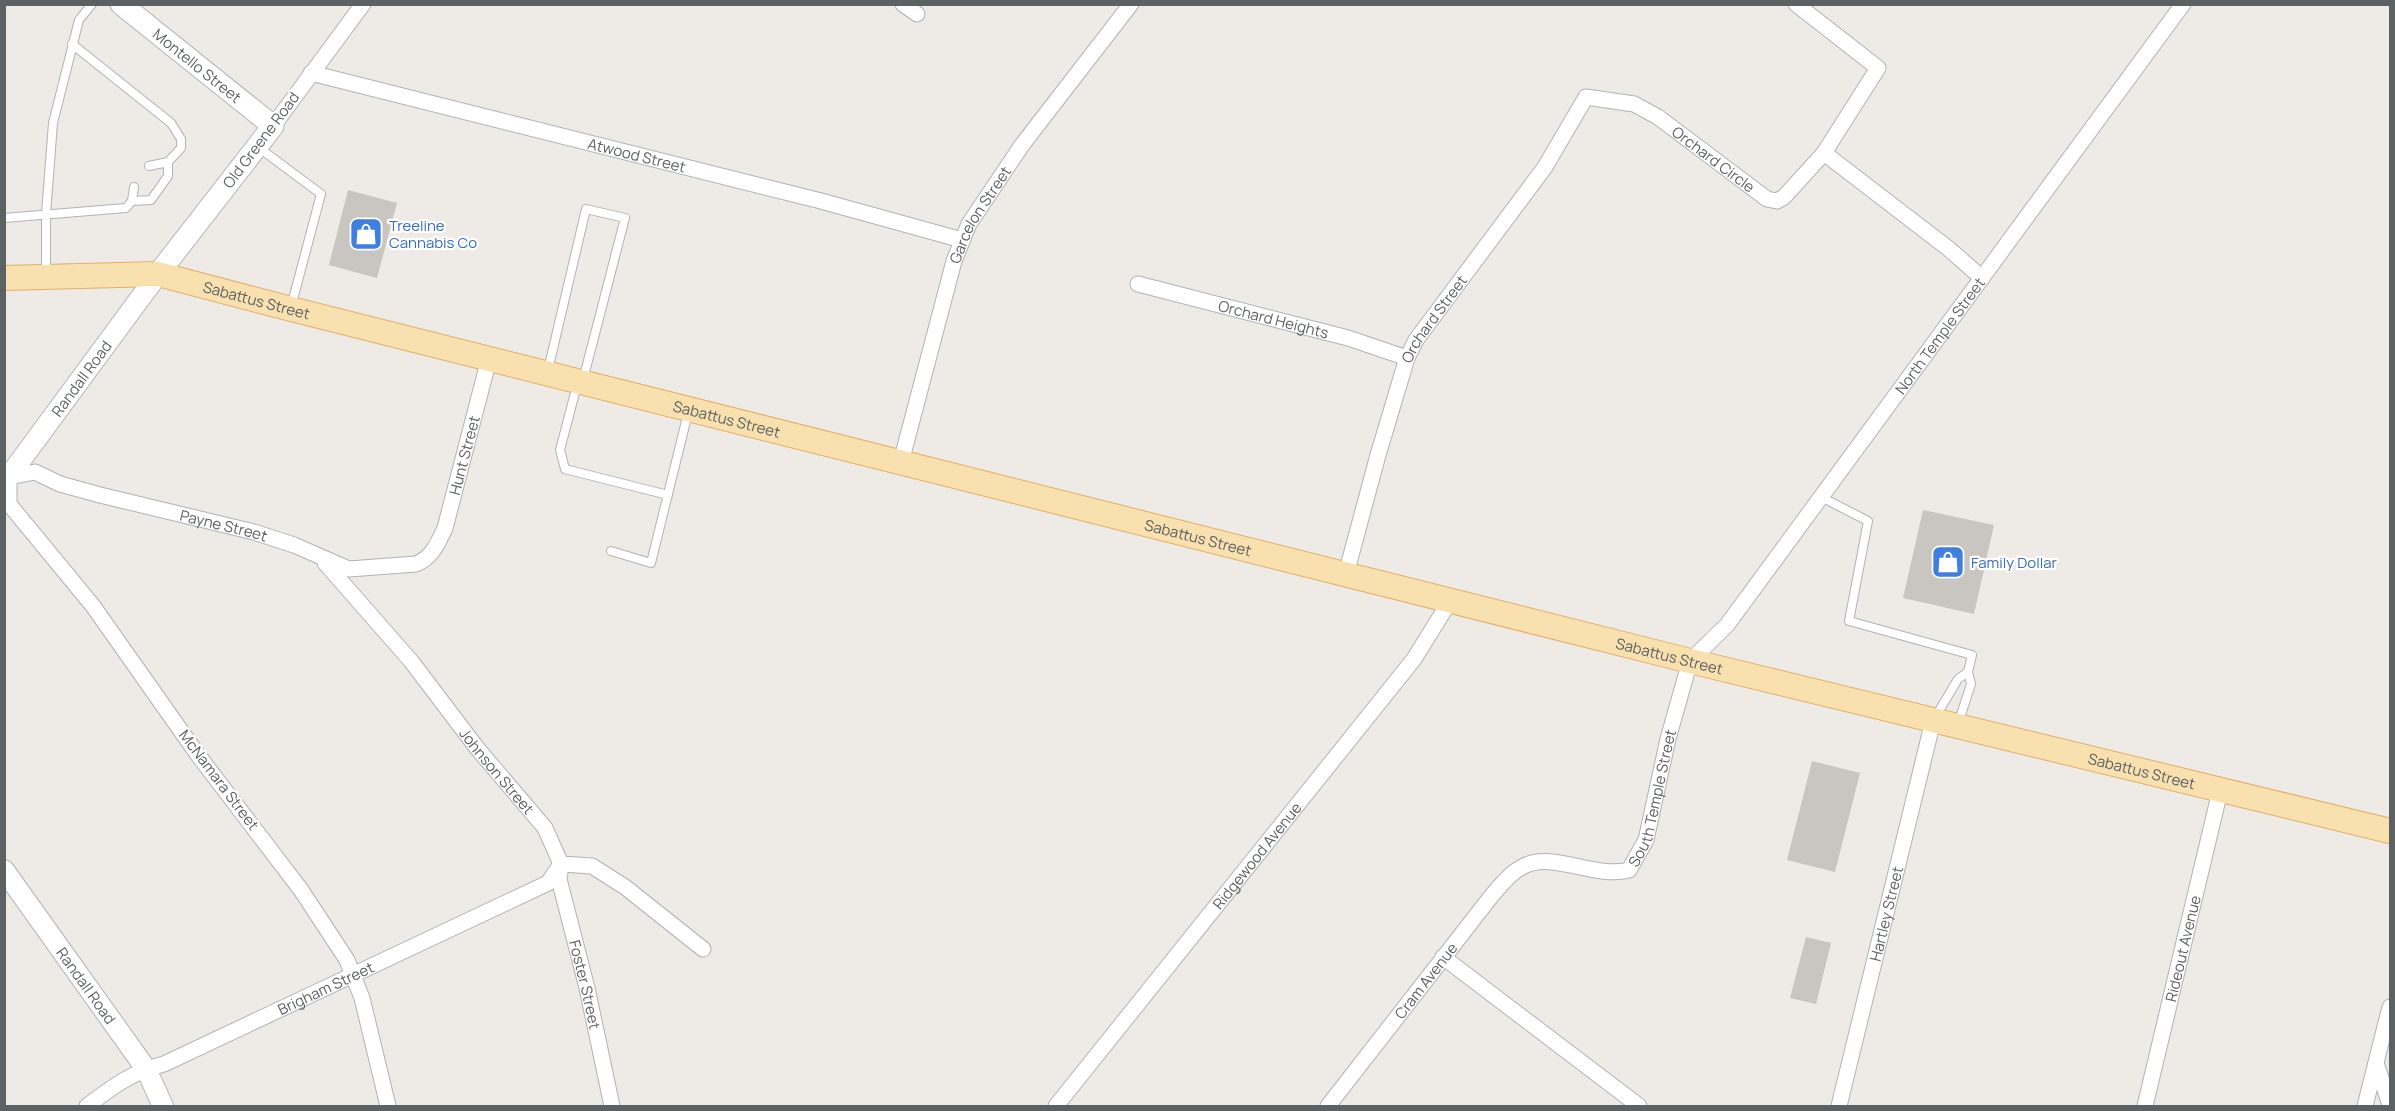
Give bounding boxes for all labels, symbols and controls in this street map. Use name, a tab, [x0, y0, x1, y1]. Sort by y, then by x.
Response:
street label: Montello Street	[149, 23, 246, 107]
street label: Old Greene Road	[218, 88, 304, 192]
street label: Orchard Circle	[1668, 121, 1760, 197]
street label: Atwood Street	[586, 132, 688, 177]
street label: Garcelon Street	[944, 162, 1016, 266]
place label: Treeline Cannabis Co	[389, 215, 477, 253]
shop icon: Treeline Cannabis Co	[348, 216, 384, 252]
street label: Orchard Street	[1396, 270, 1472, 366]
street label: North Temple Street	[1890, 273, 1989, 398]
street label: Sabattus Street	[201, 276, 312, 324]
street label: Orchard Heights	[1216, 295, 1331, 343]
street label: Randall Road	[46, 336, 116, 421]
street label: Sabattus Street	[671, 395, 783, 442]
street label: Hunt Street	[444, 413, 484, 497]
street label: Payne Street	[178, 504, 270, 546]
street label: Sabattus Street	[1142, 514, 1254, 561]
shop icon: Family Dollar	[1930, 544, 1966, 580]
place label: Family Dollar	[1971, 552, 2058, 573]
street label: Sabattus Street	[1614, 632, 1725, 679]
street label: Johnson Street	[455, 723, 539, 819]
street label: McNamara Street	[174, 725, 264, 835]
street label: South Temple Street	[1623, 727, 1681, 870]
street label: Sabattus Street	[2086, 748, 2198, 794]
street label: Ridgewood Avenue	[1207, 797, 1306, 913]
street label: Hartley Street	[1864, 864, 1908, 963]
street label: Rideout Avenue	[2160, 893, 2205, 1004]
street label: Foster Street	[565, 938, 606, 1031]
street label: Cram Avenue	[1389, 938, 1462, 1023]
street label: Randall Road	[52, 943, 121, 1028]
street label: Brigham Street	[274, 956, 377, 1020]

